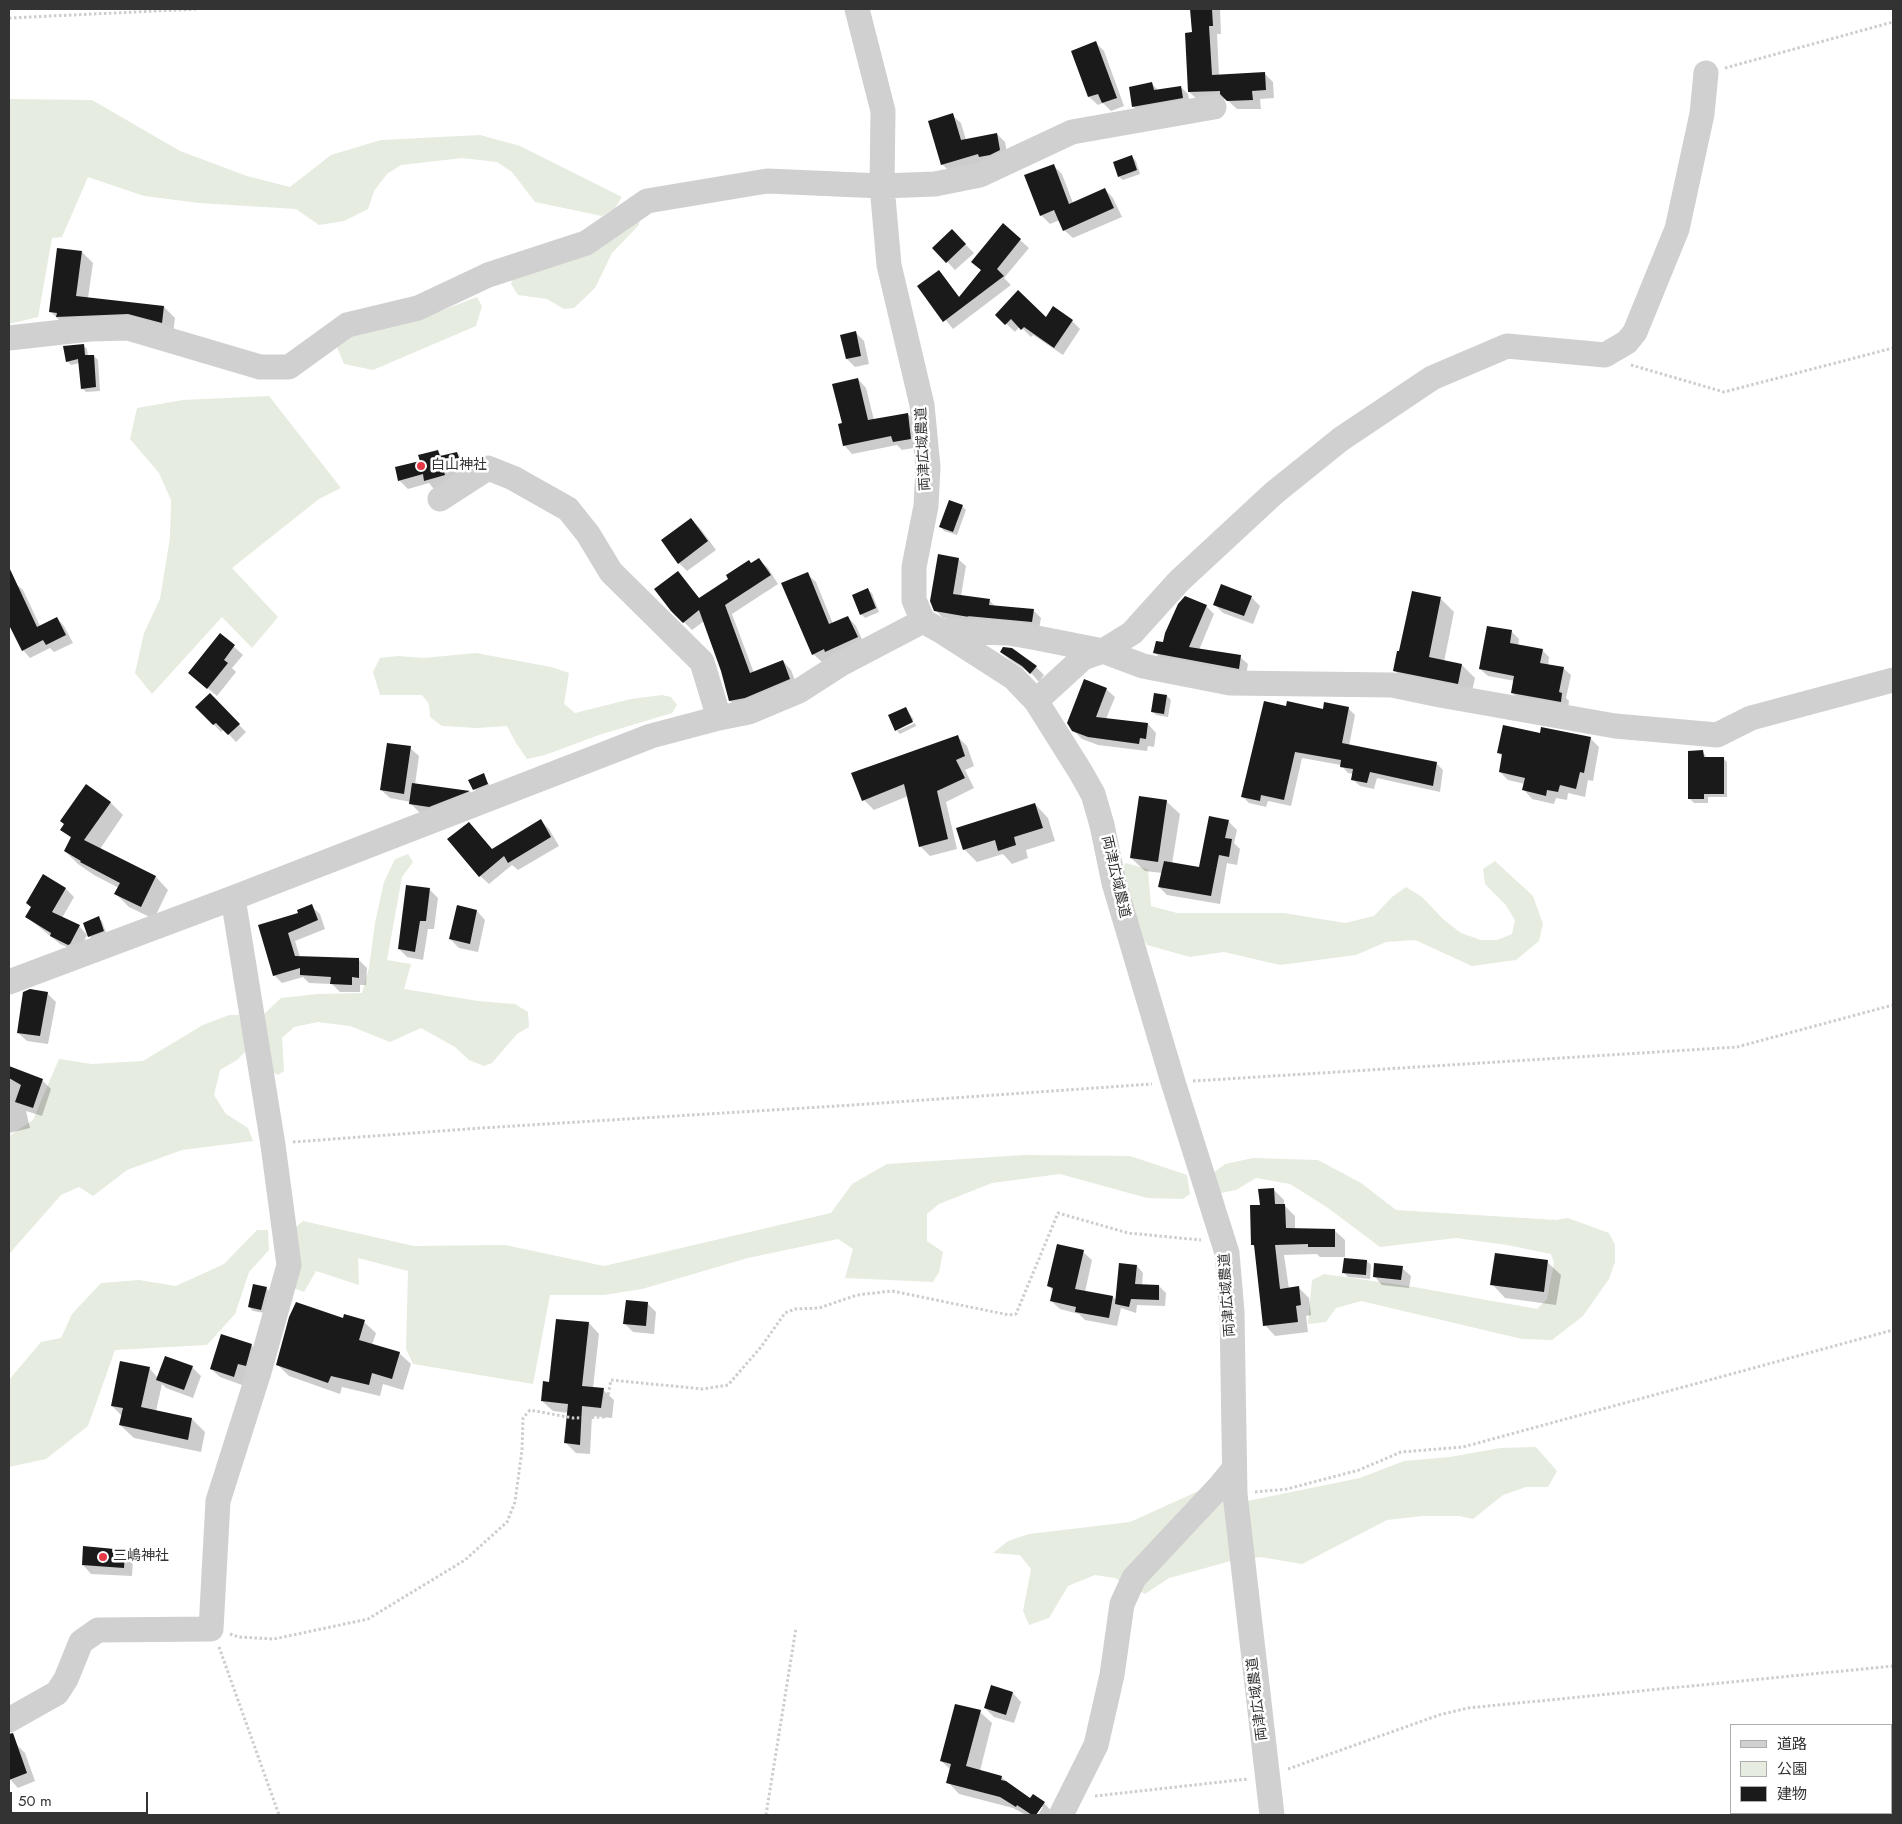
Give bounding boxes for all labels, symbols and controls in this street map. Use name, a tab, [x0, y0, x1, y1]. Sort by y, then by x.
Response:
street label: 両津広域農道	[913, 407, 935, 491]
place label: 白山神社	[431, 458, 487, 474]
marker: 白山神社	[415, 460, 427, 472]
street label: 両津広域農道	[1097, 834, 1133, 920]
street label: 両津広域農道	[1217, 1253, 1239, 1337]
place label: 三嶋神社	[113, 1549, 169, 1565]
marker: 三嶋神社	[97, 1551, 109, 1563]
street label: 両津広域農道	[1245, 1656, 1271, 1742]
legend	[1730, 1724, 1892, 1814]
text: 道路	[1777, 1733, 1807, 1755]
text: 公園	[1777, 1758, 1807, 1780]
scale bar	[12, 1782, 150, 1814]
text: 建物	[1777, 1783, 1807, 1805]
text: 50 m	[18, 1790, 52, 1812]

